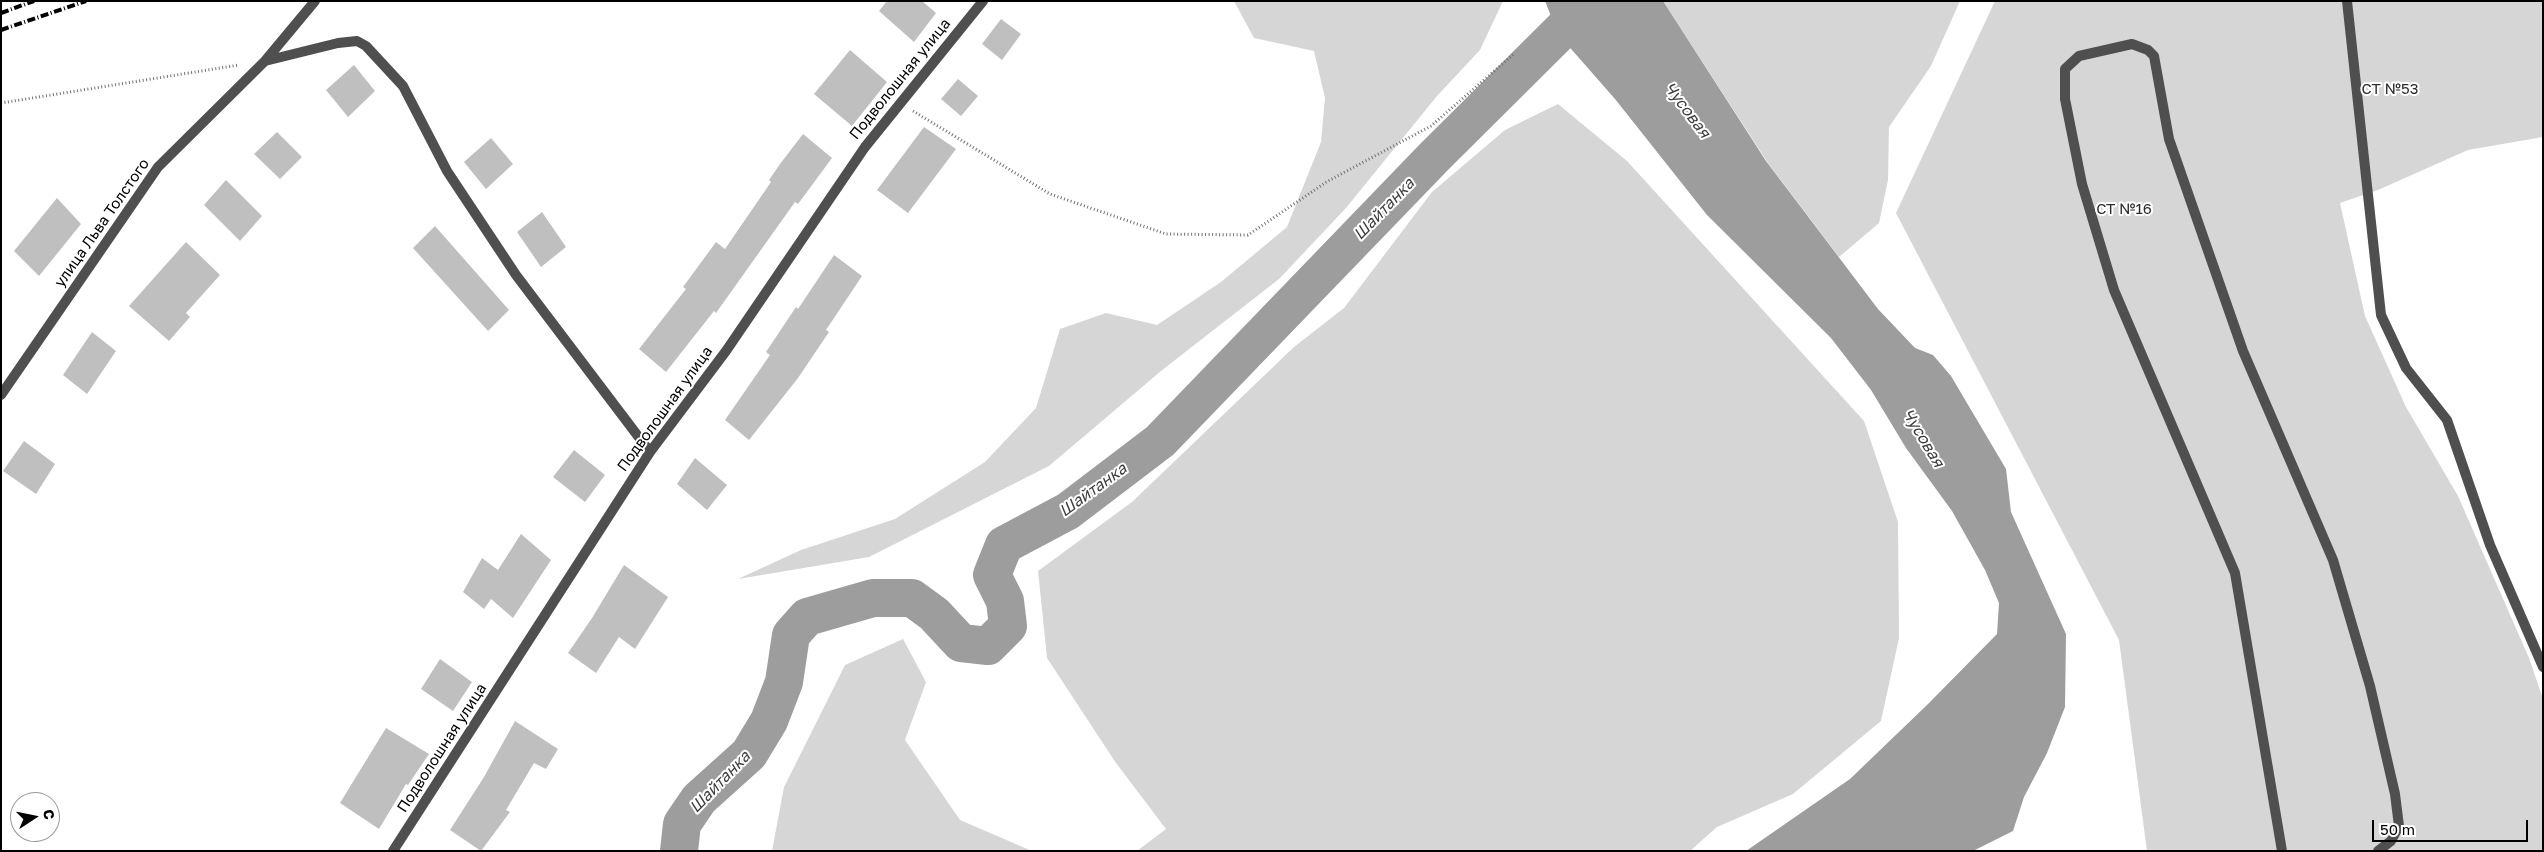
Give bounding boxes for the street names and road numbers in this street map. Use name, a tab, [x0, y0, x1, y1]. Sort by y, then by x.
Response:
street label: Подволошная улица	[846, 15, 954, 143]
street label: улица Льва Толстого	[51, 155, 153, 291]
street label: Подволошная улица	[614, 343, 716, 475]
street label: Подволошная улица	[394, 680, 490, 816]

